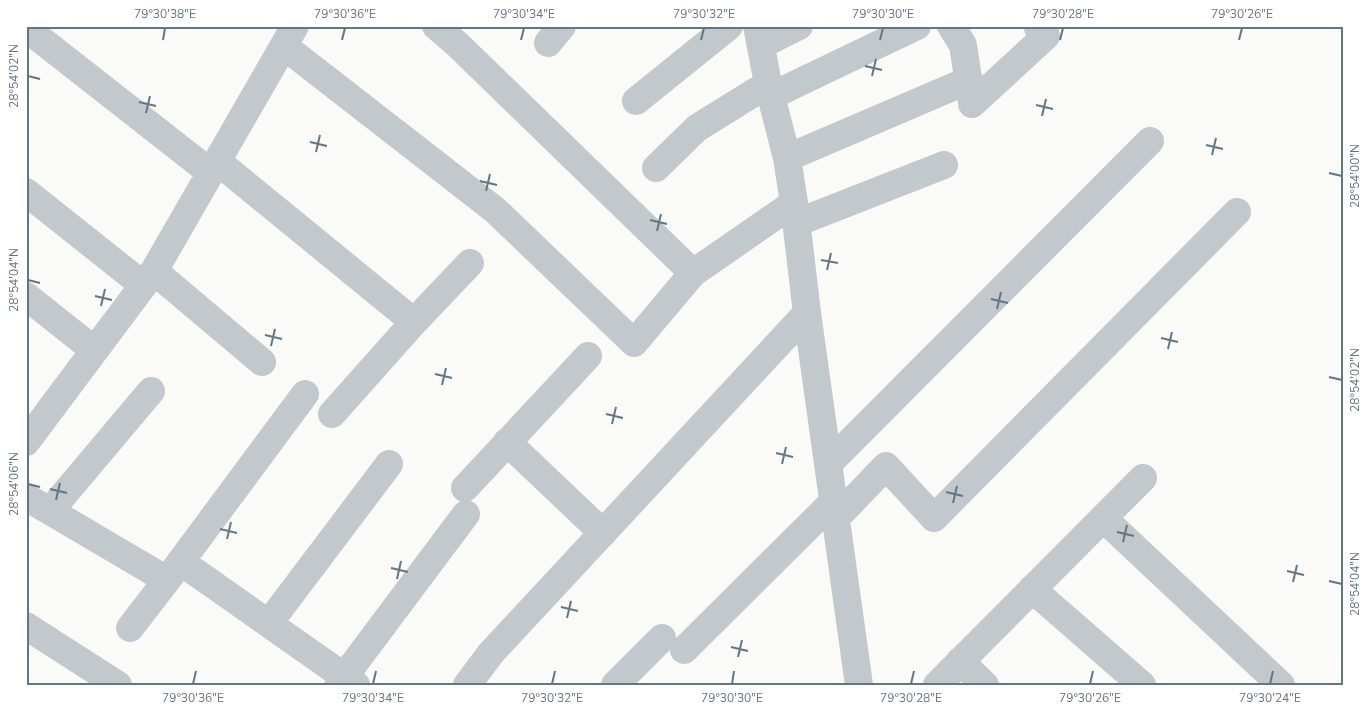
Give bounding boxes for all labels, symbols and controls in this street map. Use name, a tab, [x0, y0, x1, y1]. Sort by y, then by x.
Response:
text: 79°30'38"E	[134, 6, 196, 22]
text: 79°30'36"E	[314, 6, 376, 22]
text: 79°30'34"E	[493, 6, 555, 22]
text: 79°30'32"E	[673, 6, 735, 22]
text: 79°30'30"E	[852, 6, 914, 22]
text: 79°30'28"E	[1032, 6, 1094, 22]
text: 79°30'26"E	[1211, 6, 1273, 22]
text: 28°54'02"N	[6, 44, 22, 108]
text: 28°54'00"N	[1347, 144, 1363, 208]
text: 28°54'04"N	[6, 248, 22, 312]
text: 28°54'02"N	[1347, 348, 1363, 412]
text: 28°54'06"N	[6, 452, 22, 516]
text: 28°54'04"N	[1347, 552, 1363, 616]
text: 79°30'36"E	[162, 690, 224, 706]
text: 79°30'34"E	[342, 690, 404, 706]
text: 79°30'32"E	[521, 690, 583, 706]
text: 79°30'30"E	[701, 690, 763, 706]
text: 79°30'28"E	[880, 690, 942, 706]
text: 79°30'26"E	[1059, 690, 1121, 706]
text: 79°30'24"E	[1239, 690, 1301, 706]

